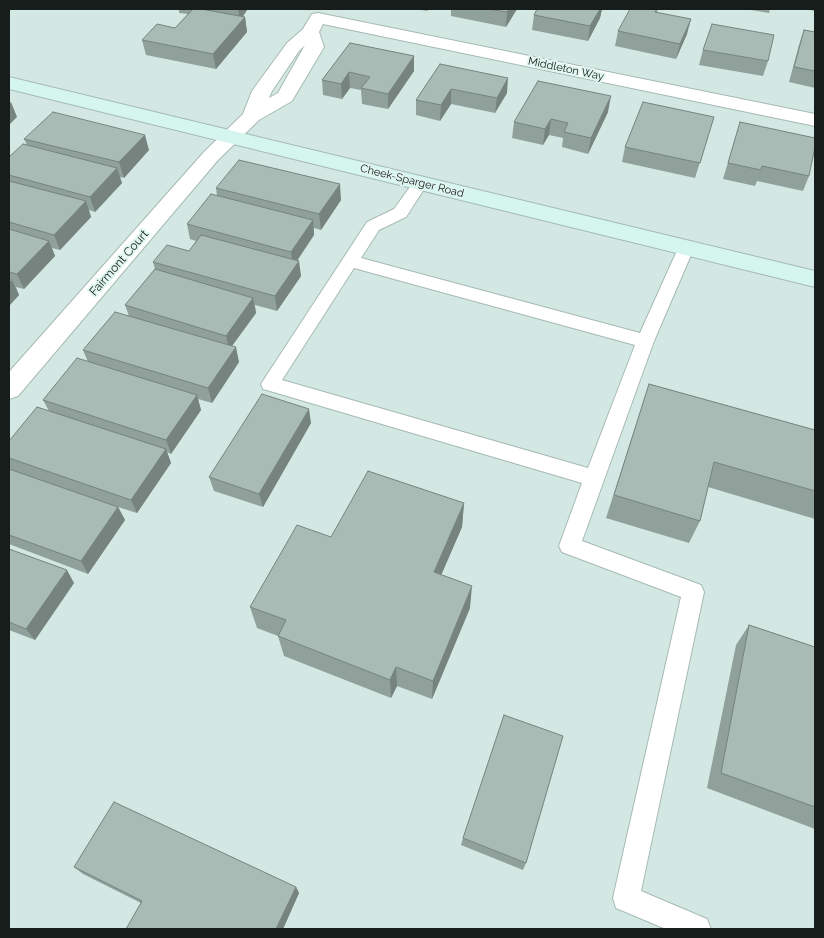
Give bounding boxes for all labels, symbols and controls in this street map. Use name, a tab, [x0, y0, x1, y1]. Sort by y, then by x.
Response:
street label: Middleton Way	[527, 55, 605, 83]
street label: Cheek-Sparger Road	[359, 162, 465, 200]
street label: Fairmont Court	[86, 227, 152, 299]

